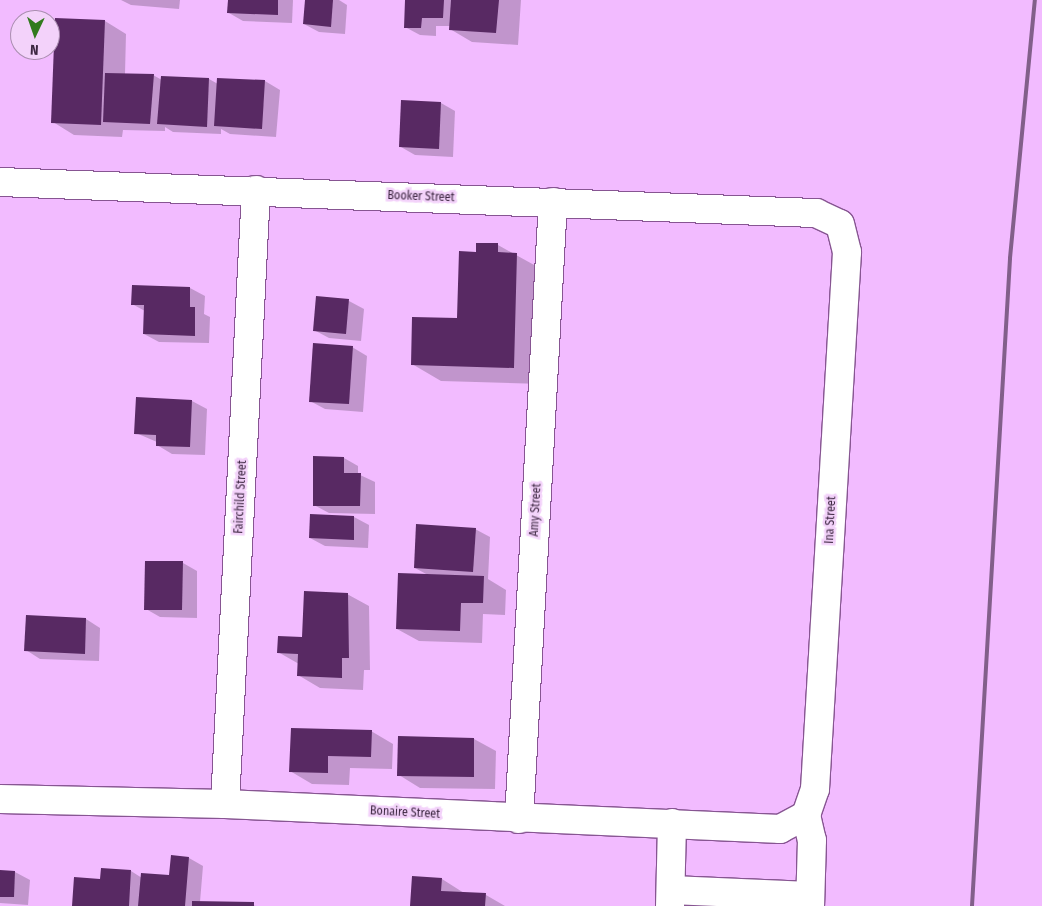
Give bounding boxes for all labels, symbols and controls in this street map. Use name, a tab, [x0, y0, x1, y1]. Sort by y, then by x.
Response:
north arrow	[10, 10, 60, 60]
text: N	[30, 41, 39, 58]
street label: Booker Street	[387, 189, 455, 205]
street label: Fairchild Street	[232, 460, 250, 534]
street label: Amy Street	[527, 483, 545, 537]
street label: Ina Street	[823, 496, 839, 544]
street label: Bonaire Street	[370, 804, 440, 822]

